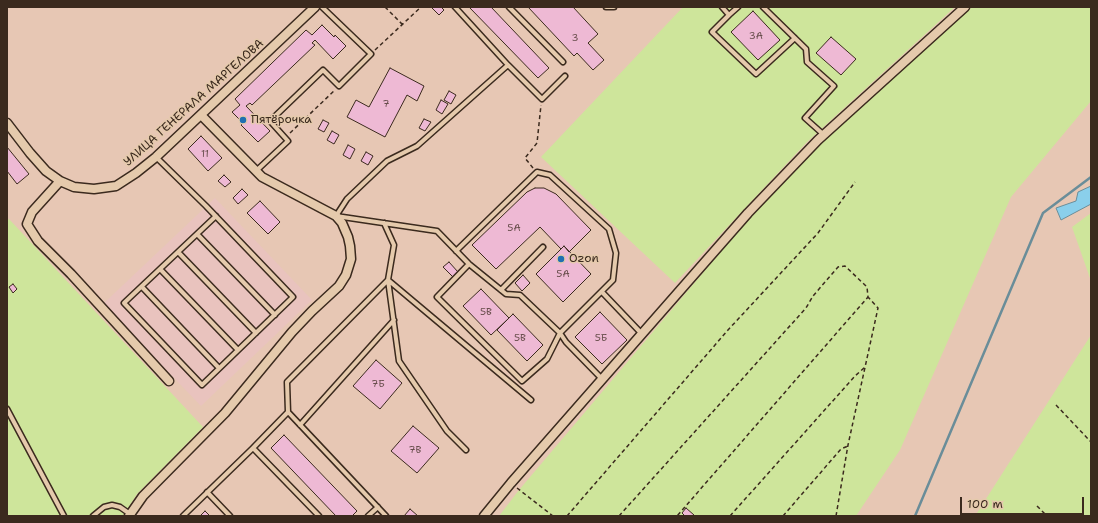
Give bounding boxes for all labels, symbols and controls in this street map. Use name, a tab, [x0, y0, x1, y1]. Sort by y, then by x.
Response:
house number: 3А	[749, 30, 763, 42]
house number: 3	[572, 32, 578, 44]
street label: УЛИЦА ГЕНЕРАЛА МАРГЕЛОВА	[121, 36, 267, 170]
house number: 7	[383, 98, 389, 110]
place label: Пятёрочка	[251, 113, 312, 127]
marker: Пятёрочка	[238, 115, 248, 125]
house number: 11	[201, 148, 209, 160]
house number: 5А	[507, 222, 521, 234]
place label: Ozon	[569, 252, 599, 266]
marker: Ozon	[556, 254, 566, 264]
house number: 5А	[556, 268, 570, 280]
house number: 5В	[480, 306, 492, 318]
house number: 5В	[514, 332, 526, 344]
house number: 5Б	[595, 332, 607, 344]
house number: 7Б	[371, 378, 385, 390]
house number: 7В	[409, 444, 421, 456]
scale bar	[962, 489, 1086, 515]
text: 100 m	[967, 496, 1003, 512]

